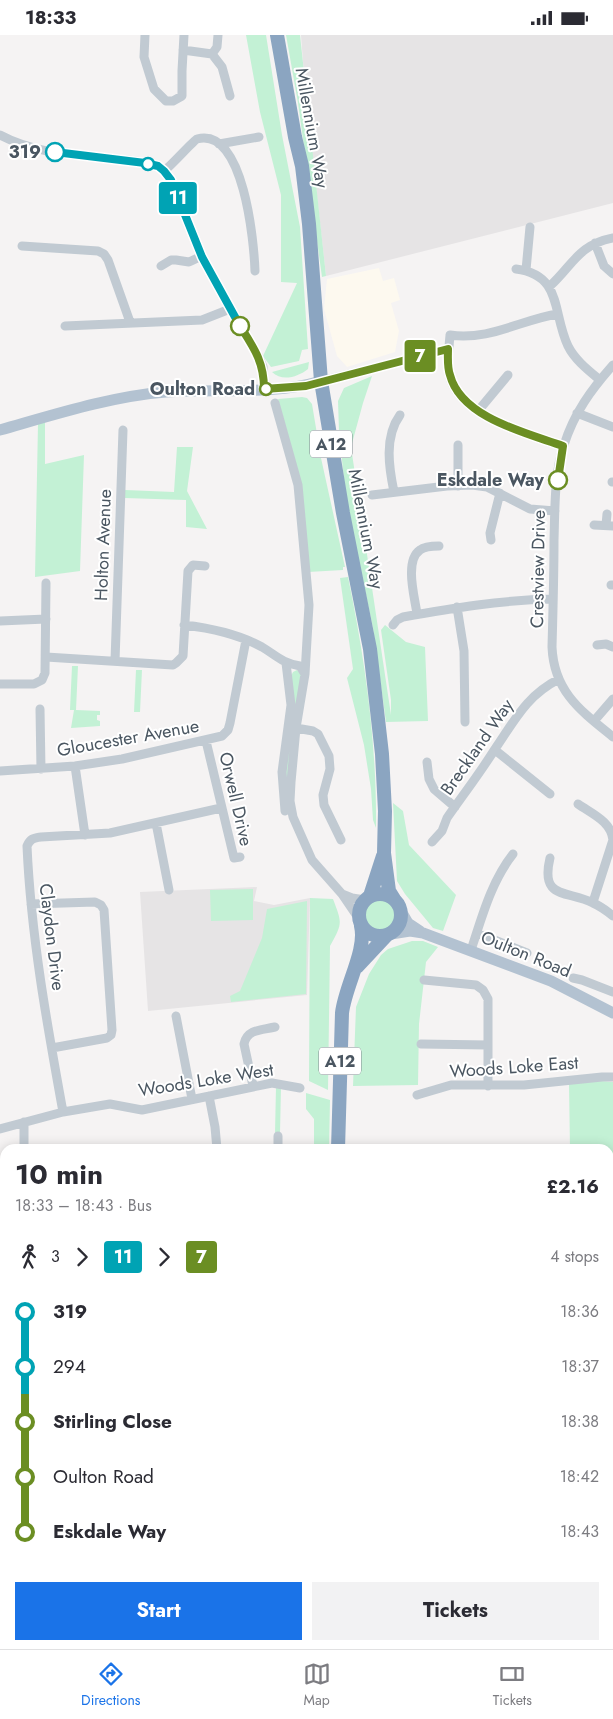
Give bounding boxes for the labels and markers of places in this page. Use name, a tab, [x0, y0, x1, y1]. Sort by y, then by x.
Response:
place label: 319	[9, 139, 41, 165]
marker: 319	[45, 142, 65, 162]
unlabelled marker	[141, 157, 155, 171]
unlabelled marker	[230, 316, 250, 336]
place label: Oulton Road	[150, 376, 255, 402]
marker: Oulton Road	[259, 382, 273, 396]
place label: Eskdale Way	[437, 467, 545, 493]
marker: Eskdale Way	[548, 470, 568, 490]

